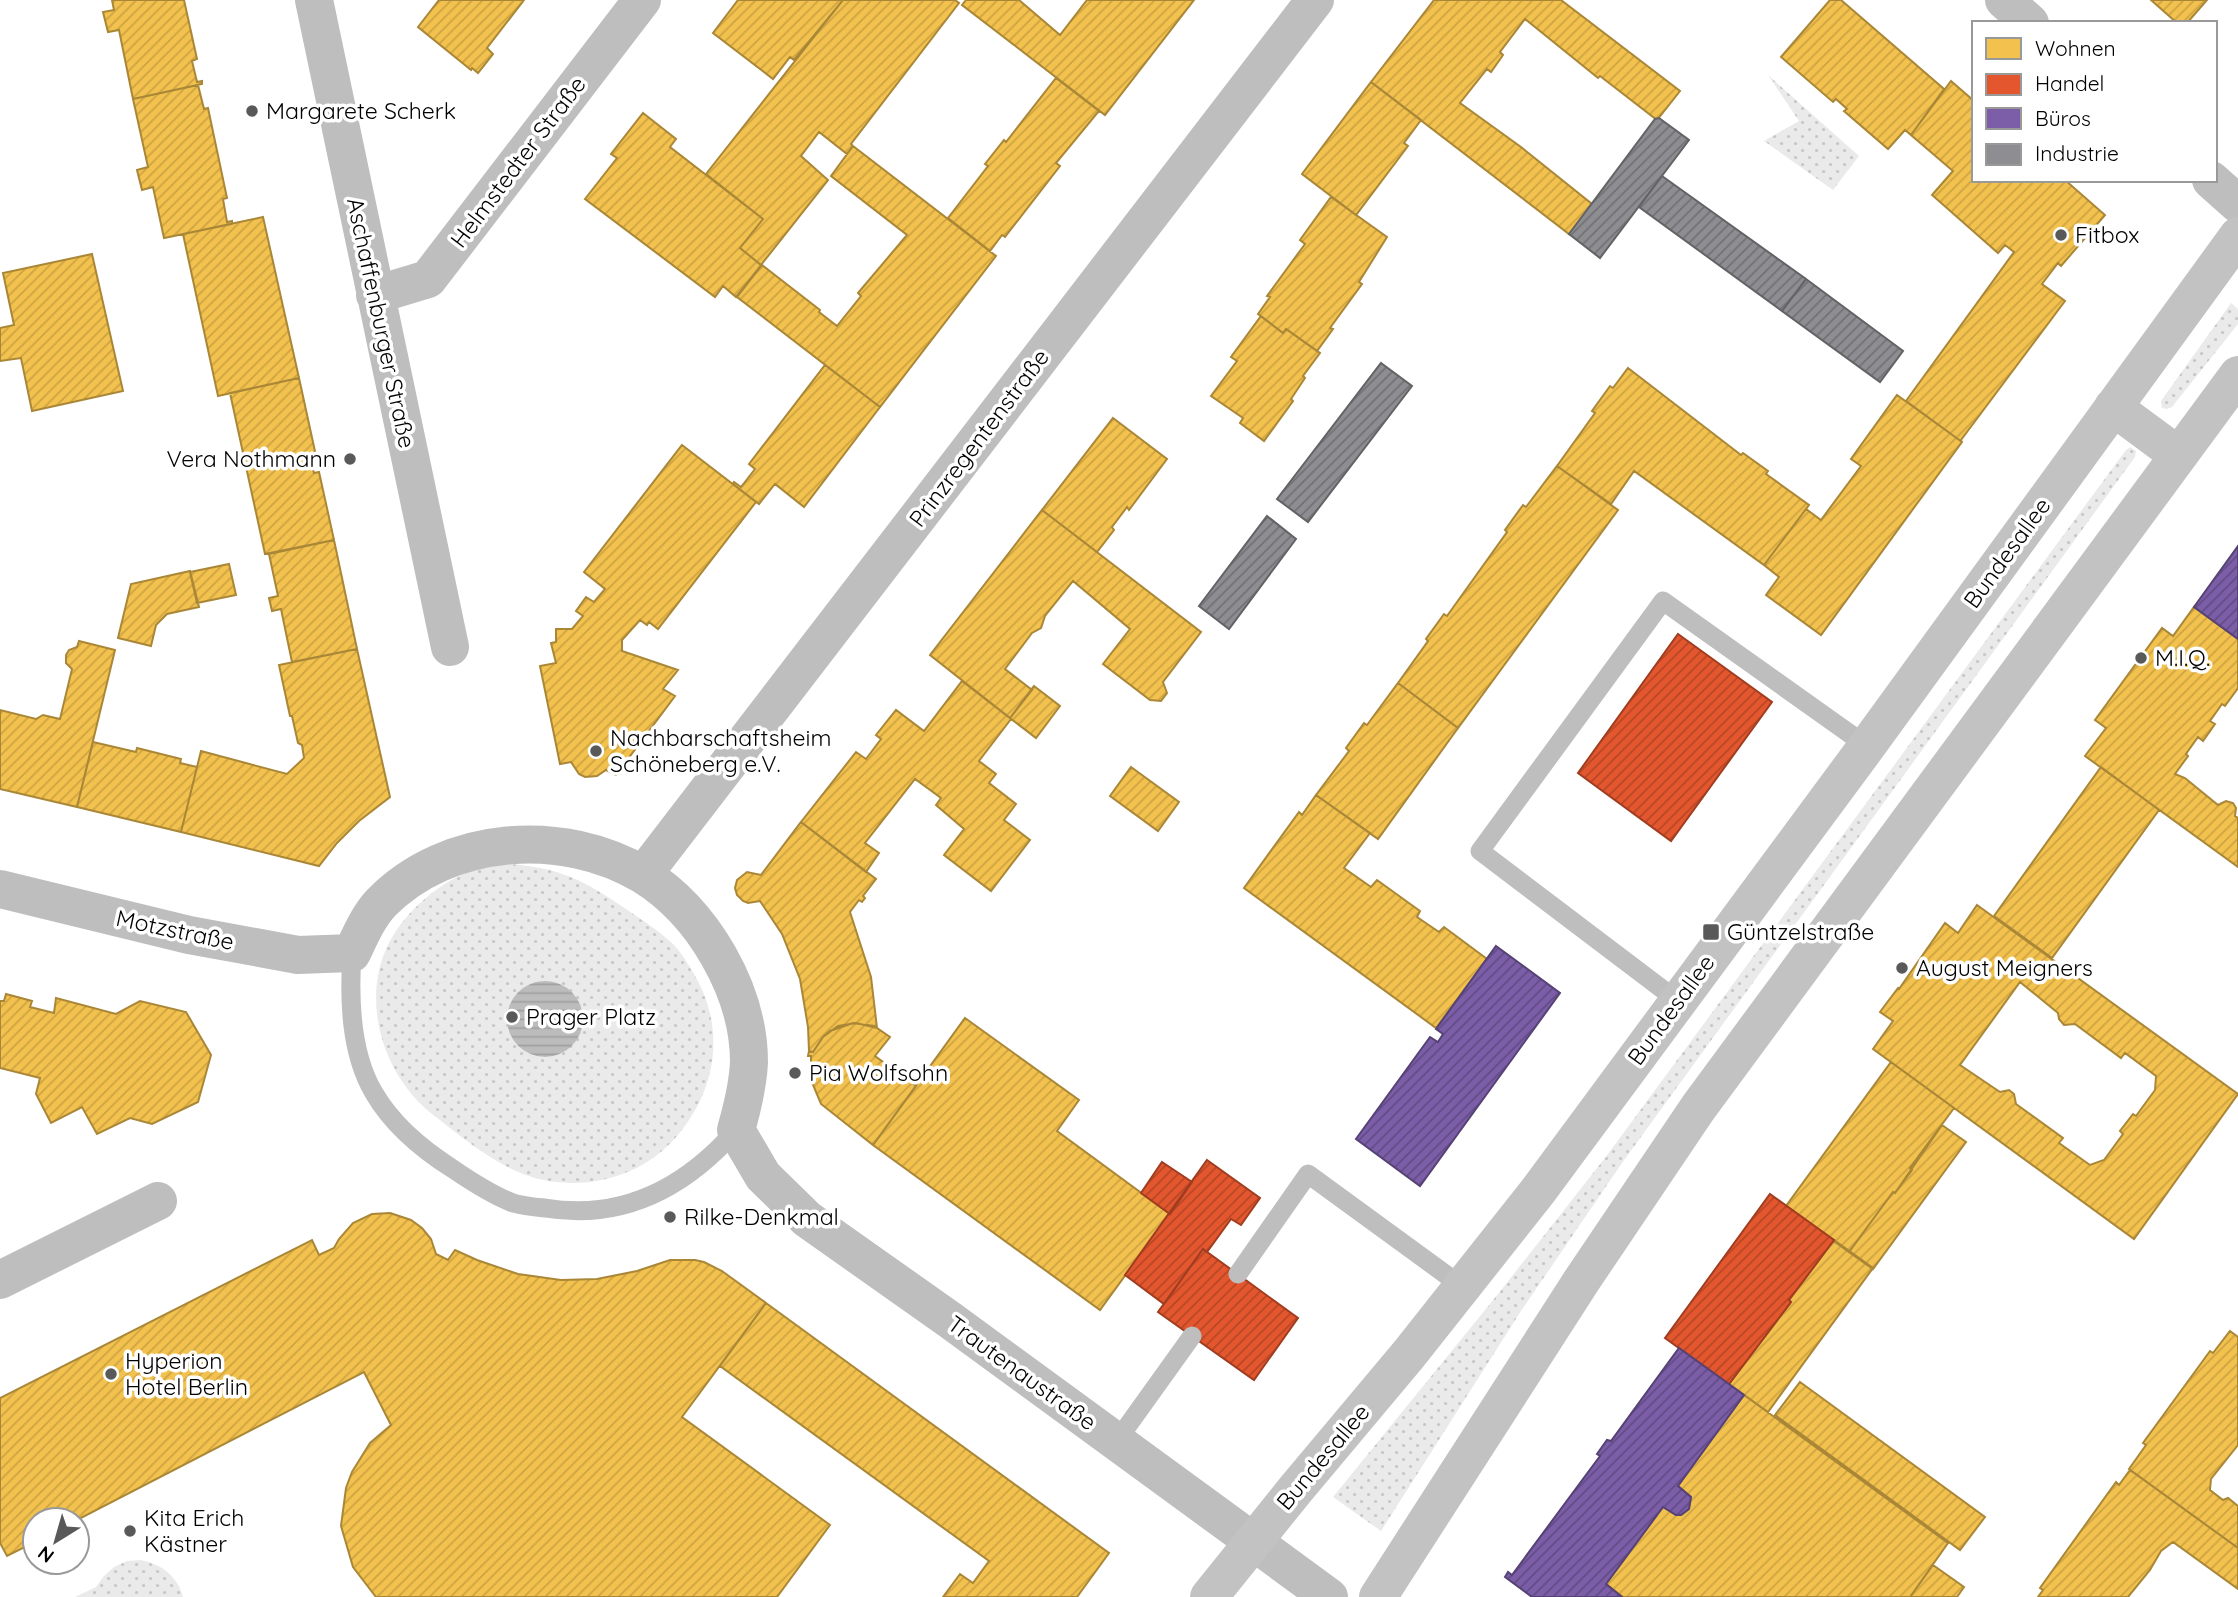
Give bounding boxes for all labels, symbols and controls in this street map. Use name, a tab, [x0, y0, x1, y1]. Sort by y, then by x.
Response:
legend	[1972, 21, 2217, 182]
text: Wohnen	[2035, 35, 2116, 61]
street label: Helmstedter Straße	[444, 70, 592, 253]
text: Handel	[2035, 70, 2104, 96]
place label: Margarete Scherk	[266, 96, 456, 125]
marker: Margarete Scherk	[244, 103, 260, 119]
text: Büros	[2035, 105, 2091, 131]
text: Industrie	[2035, 140, 2119, 166]
street label: Aschaffenburger Straße	[341, 195, 422, 451]
place label: Fitbox	[2075, 220, 2139, 249]
marker: Fitbox	[2053, 227, 2069, 243]
street label: Prinzregentenstraße	[902, 343, 1055, 532]
place label: Vera Nothmann	[166, 444, 336, 473]
marker: Vera Nothmann	[342, 451, 358, 467]
street label: Bundesallee	[1957, 492, 2056, 614]
place label: M.I.Q.	[2155, 643, 2210, 672]
marker: M.I.Q.	[2133, 650, 2149, 666]
place label: Nachbarschaftsheim Schöneberg e.V.	[610, 723, 831, 778]
marker: Nachbarschaftsheim Schöneberg e.V.	[588, 743, 604, 759]
street label: Motzstraße	[114, 903, 237, 956]
place label: Güntzelstraße	[1727, 917, 1874, 946]
marker: Güntzelstraße	[1701, 922, 1721, 942]
street label: Bundesallee	[1621, 949, 1720, 1071]
place label: August Meigners	[1916, 953, 2093, 982]
marker: August Meigners	[1894, 960, 1910, 976]
place label: Prager Platz	[526, 1002, 656, 1031]
marker: Prager Platz	[504, 1009, 520, 1025]
place label: Pia Wolfsohn	[809, 1058, 948, 1087]
marker: Pia Wolfsohn	[787, 1065, 803, 1081]
place label: Rilke-Denkmal	[684, 1202, 839, 1231]
marker: Rilke-Denkmal	[662, 1209, 678, 1225]
street label: Trautenaustraße	[942, 1309, 1102, 1436]
place label: Hyperion Hotel Berlin	[125, 1346, 248, 1401]
marker: Hyperion Hotel Berlin	[103, 1366, 119, 1382]
street label: Bundesallee	[1270, 1398, 1375, 1516]
place label: Kita Erich Kästner	[144, 1503, 244, 1558]
north arrow	[21, 1506, 91, 1576]
marker: Kita Erich Kästner	[122, 1523, 138, 1539]
text: N	[33, 1541, 59, 1568]

